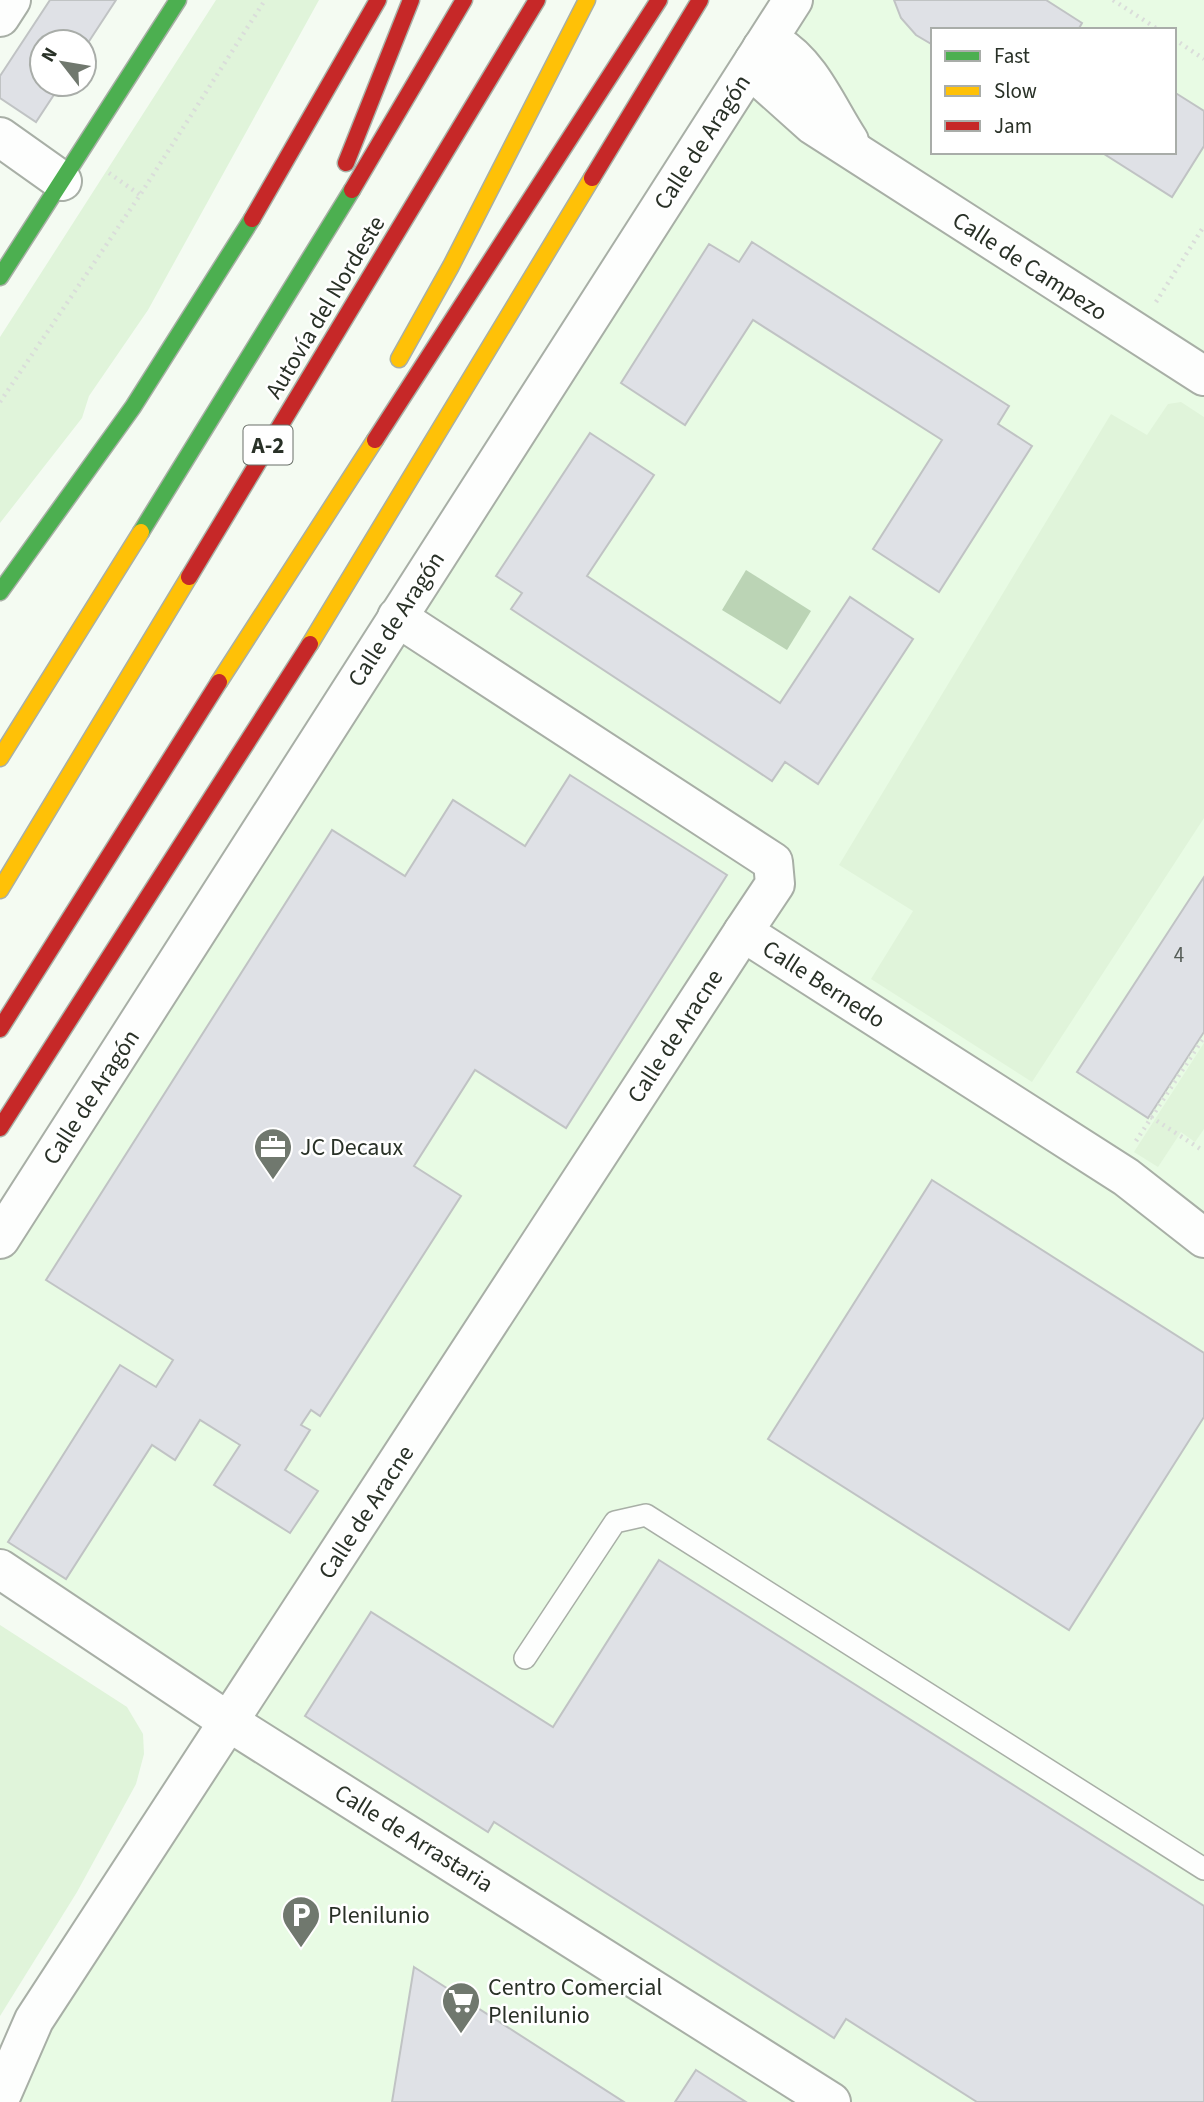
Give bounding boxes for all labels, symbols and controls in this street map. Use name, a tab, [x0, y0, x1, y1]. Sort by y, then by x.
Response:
north arrow	[28, 28, 98, 98]
legend	[931, 28, 1176, 154]
text: Fast	[994, 41, 1030, 71]
text: N	[35, 43, 65, 67]
street label: Calle de Aragón	[645, 68, 759, 217]
text: Slow	[994, 76, 1037, 106]
text: Jam	[994, 111, 1032, 141]
street label: Calle de Campezo	[945, 203, 1114, 330]
street label: Autovía del Nordeste	[257, 209, 394, 405]
road number: A-2	[244, 426, 292, 464]
street label: Calle de Aragón	[339, 545, 453, 694]
street label: Calle Bernedo	[755, 931, 892, 1037]
house number: 4	[1174, 940, 1184, 970]
street label: Calle de Aracne	[619, 962, 732, 1110]
street label: Calle de Aragón	[34, 1023, 148, 1172]
office icon: JC Decaux	[252, 1126, 294, 1181]
place label: JC Decaux	[300, 1130, 404, 1165]
street label: Calle de Aracne	[310, 1438, 423, 1586]
street label: Calle de Arrastaria	[327, 1775, 500, 1901]
parking icon: Plenilunio	[280, 1894, 322, 1949]
place label: Plenilunio	[328, 1898, 430, 1933]
place label: Centro Comercial Plenilunio	[488, 1970, 662, 2033]
supermarket icon: Centro Comercial Plenilunio	[440, 1980, 482, 2035]

